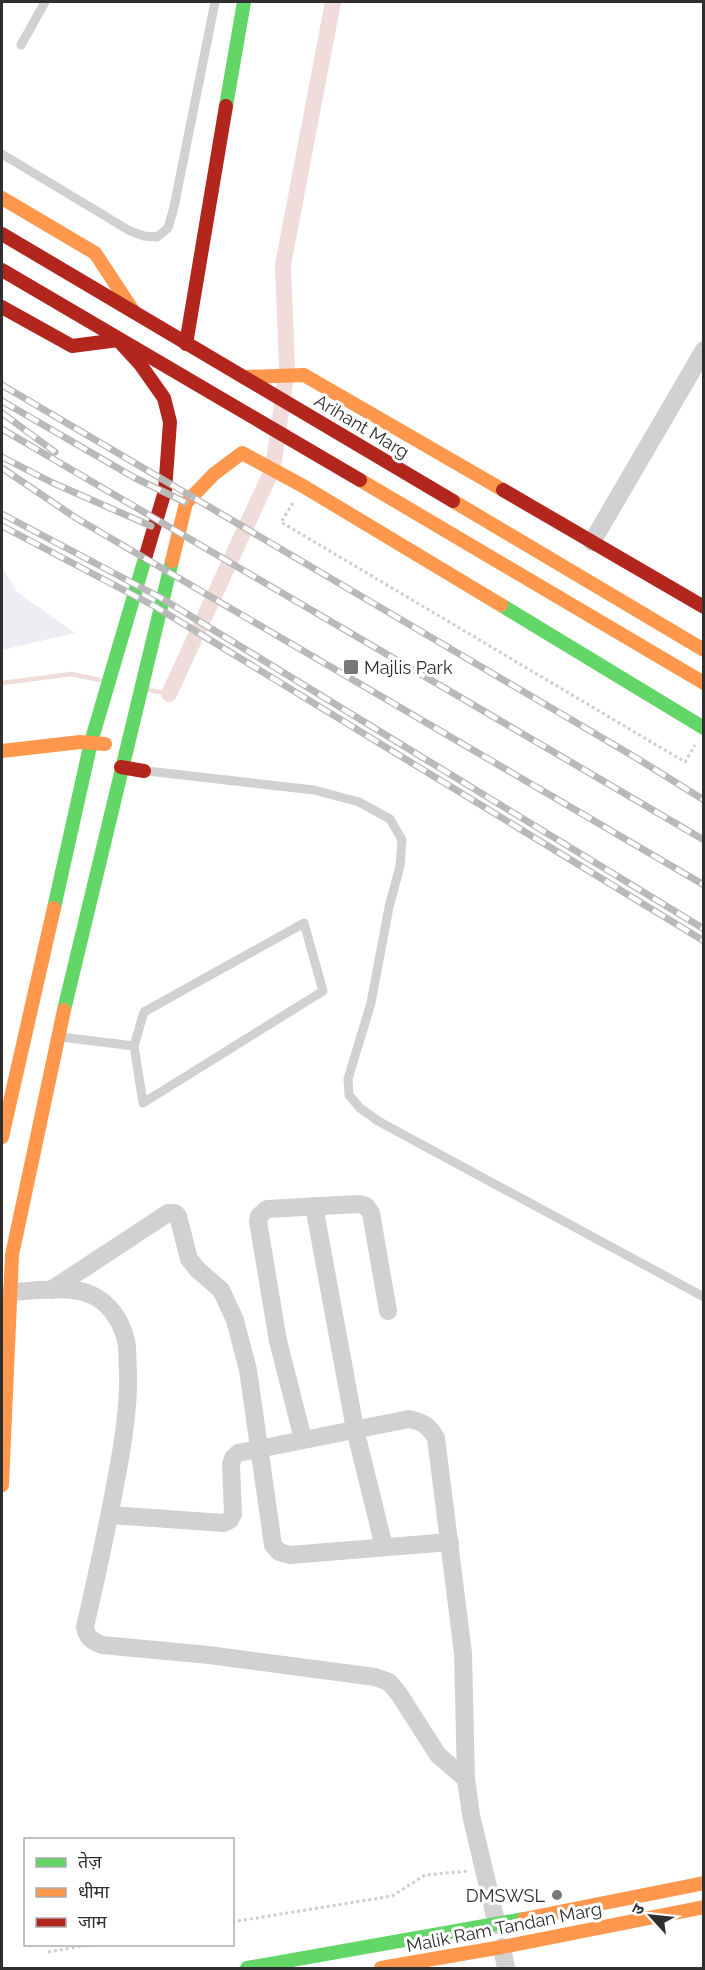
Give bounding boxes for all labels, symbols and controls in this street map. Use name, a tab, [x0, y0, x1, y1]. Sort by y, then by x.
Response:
street label: Arihant Marg	[311, 390, 413, 462]
place label: Majlis Park	[364, 657, 453, 678]
marker: Majlis Park	[342, 658, 360, 676]
legend	[24, 1838, 234, 1946]
text: तेज़	[78, 1851, 102, 1872]
text: धीमा	[78, 1881, 109, 1902]
place label: DMSWSL	[466, 1885, 545, 1906]
north arrow	[621, 1886, 681, 1946]
marker: DMSWSL	[550, 1888, 564, 1902]
street label: Malik Ram Tandan Marg	[404, 1898, 604, 1956]
text: उ	[627, 1900, 649, 1918]
text: जाम	[78, 1911, 108, 1932]

